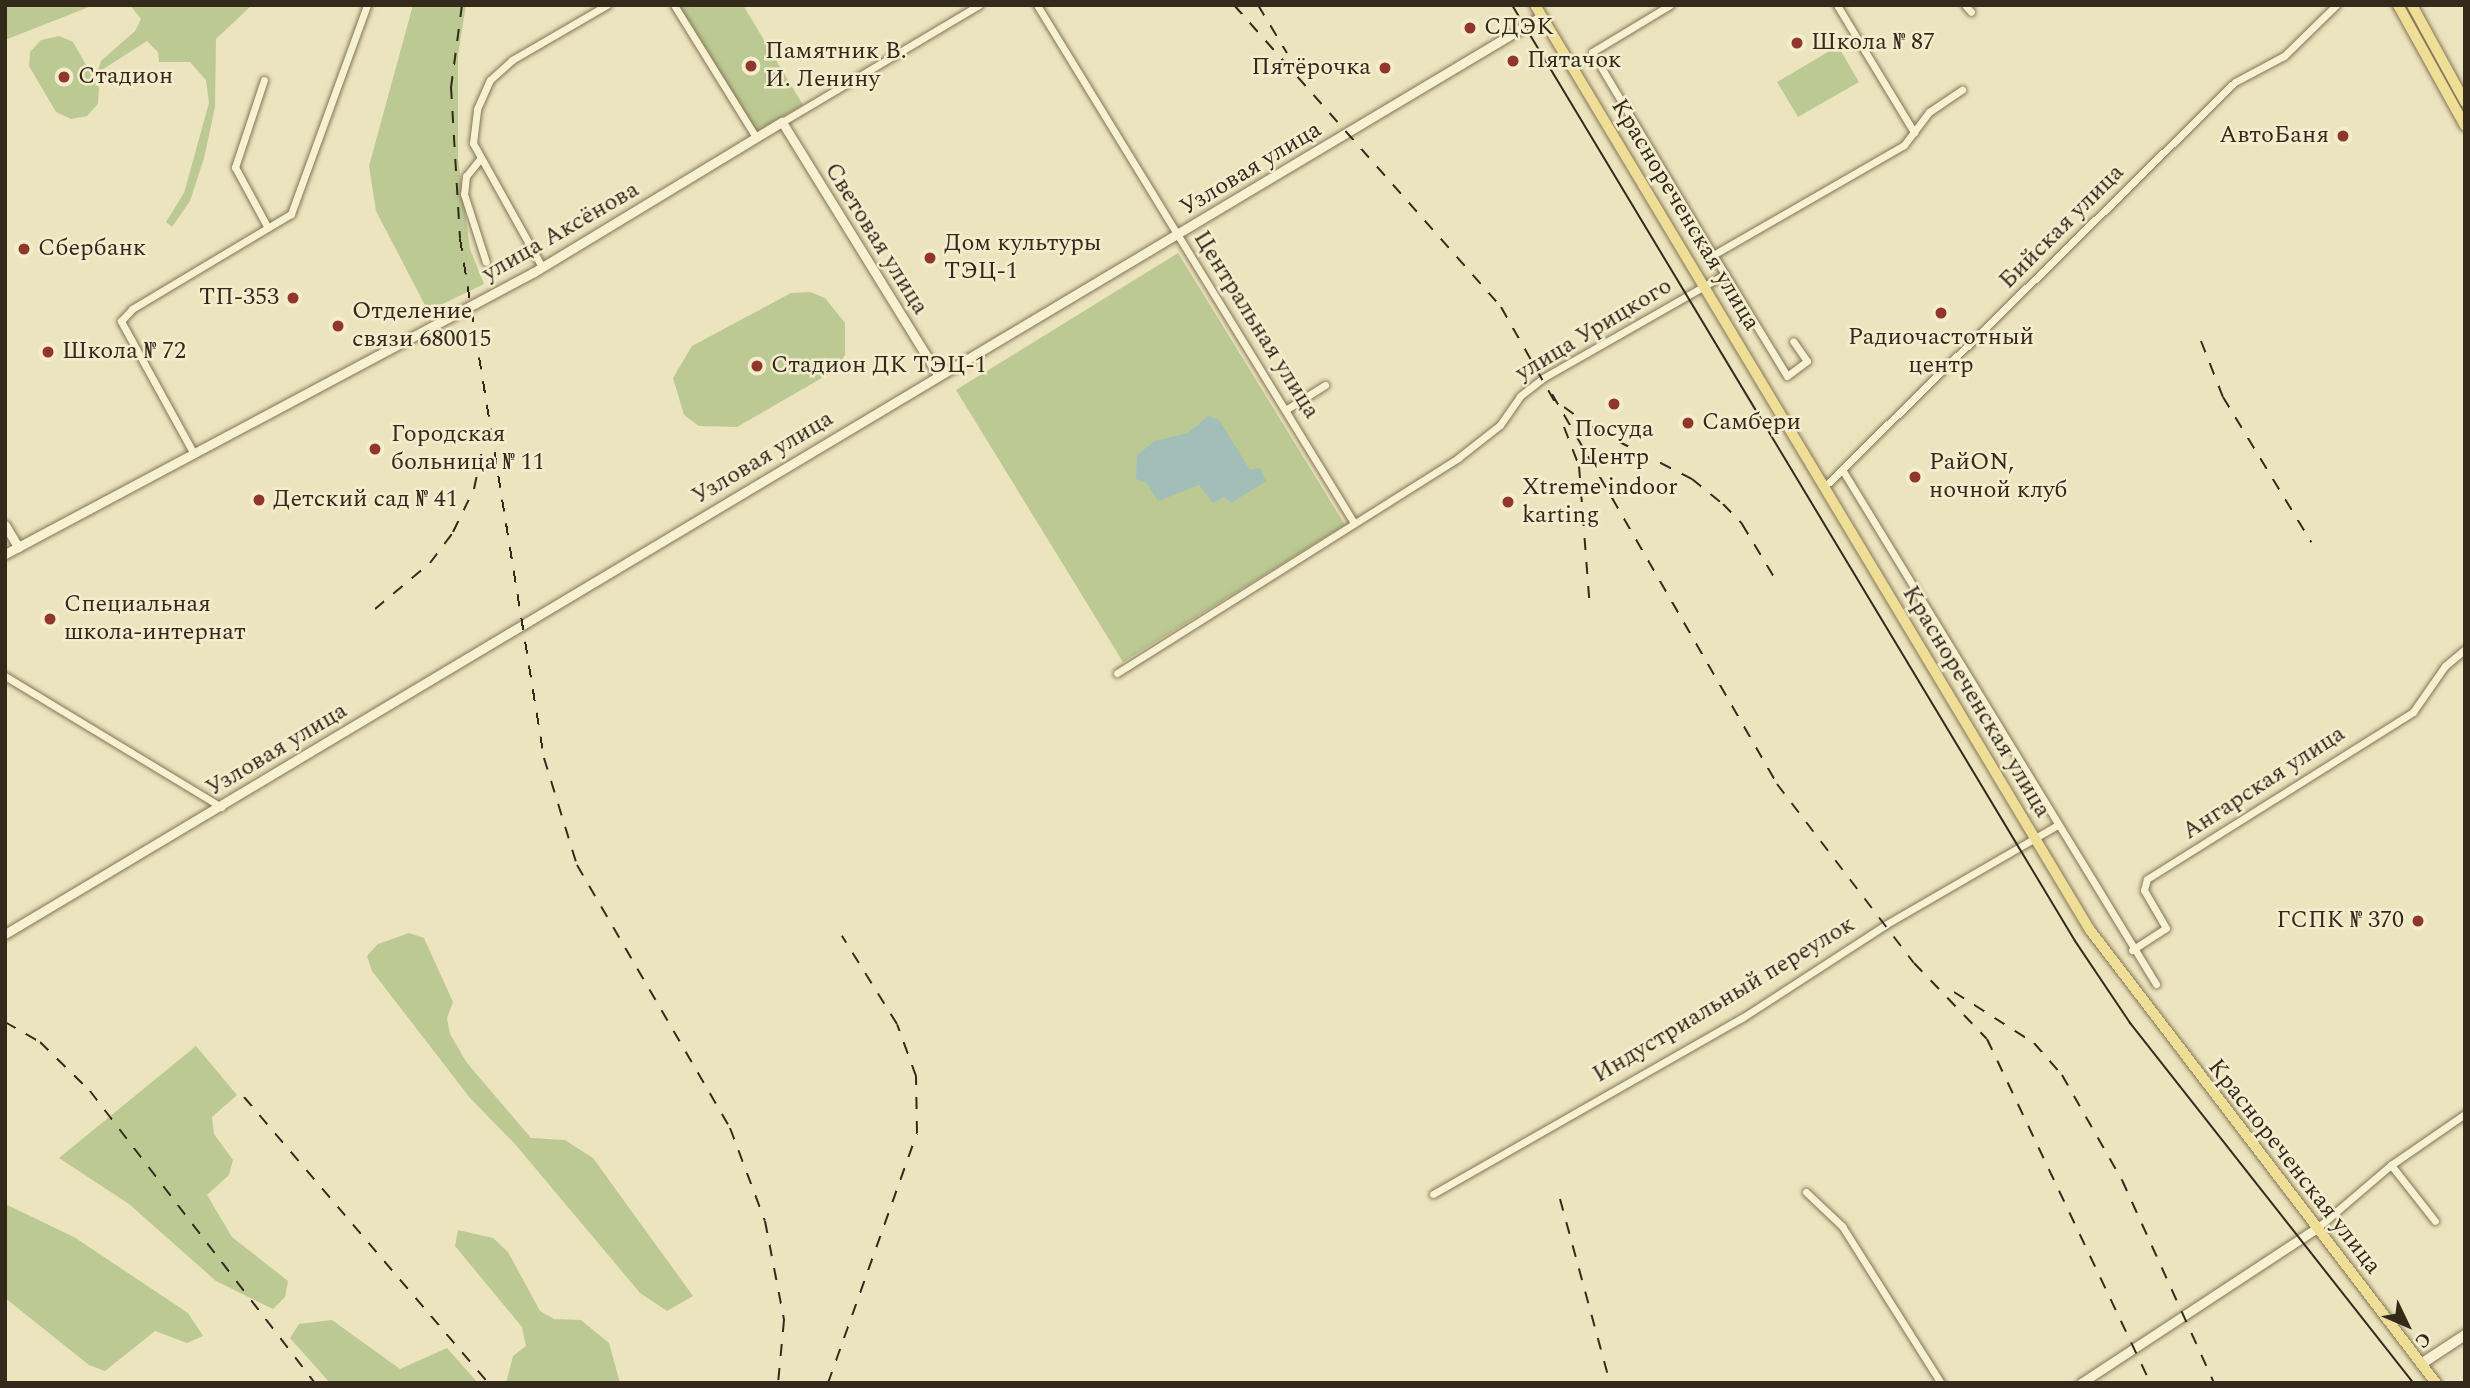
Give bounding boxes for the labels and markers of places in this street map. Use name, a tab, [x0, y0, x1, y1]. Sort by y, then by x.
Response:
place label: СДЭК	[1484, 14, 1554, 42]
marker: СДЭК	[1462, 20, 1478, 36]
place label: Школа № 87	[1811, 29, 1935, 57]
marker: Школа № 87	[1789, 35, 1805, 51]
place label: Памятник В. И. Ленину	[765, 38, 907, 94]
place label: Пятачок	[1527, 47, 1621, 75]
marker: Пятачок	[1505, 53, 1521, 69]
place label: Пятёрочка	[1252, 54, 1371, 82]
marker: Памятник В. И. Ленину	[743, 58, 759, 74]
marker: Пятёрочка	[1377, 60, 1393, 76]
place label: Стадион	[78, 63, 173, 91]
marker: Стадион	[56, 69, 72, 85]
place label: АвтоБаня	[2219, 122, 2329, 150]
marker: АвтоБаня	[2335, 128, 2351, 144]
place label: Дом культуры ТЭЦ-1	[944, 230, 1101, 286]
place label: Сбербанк	[38, 235, 146, 263]
marker: Сбербанк	[16, 241, 32, 257]
marker: Дом культуры ТЭЦ-1	[922, 250, 938, 266]
place label: ТП-353	[199, 284, 279, 312]
marker: ТП-353	[285, 290, 301, 306]
place label: Отделение связи 680015	[352, 298, 491, 354]
marker: Радиочастотный центр	[1933, 305, 1949, 321]
marker: Отделение связи 680015	[330, 318, 346, 334]
place label: Радиочастотный центр	[1848, 324, 2034, 380]
place label: Школа № 72	[62, 338, 186, 366]
marker: Школа № 72	[40, 344, 56, 360]
place label: Стадион ДК ТЭЦ-1	[771, 352, 987, 380]
marker: Стадион ДК ТЭЦ-1	[749, 358, 765, 374]
marker: Посуда Центр	[1606, 396, 1622, 412]
place label: Самбери	[1702, 409, 1801, 437]
marker: Самбери	[1680, 415, 1696, 431]
place label: Посуда Центр	[1574, 416, 1654, 472]
place label: Городская больница № 11	[391, 421, 544, 477]
marker: Городская больница № 11	[365, 439, 385, 459]
place label: РайON, ночной клуб	[1929, 449, 2068, 505]
marker: РайON, ночной клуб	[1907, 469, 1923, 485]
place label: Xtreme indoor karting	[1522, 474, 1678, 530]
place label: Детский сад № 41	[273, 486, 458, 514]
marker: Детский сад № 41	[251, 492, 267, 508]
marker: Xtreme indoor karting	[1500, 494, 1516, 510]
place label: Специальная школа-интернат	[64, 591, 246, 647]
marker: Специальная школа-интернат	[42, 611, 58, 627]
place label: ГСПК № 370	[2277, 907, 2404, 935]
marker: ГСПК № 370	[2410, 913, 2426, 929]

